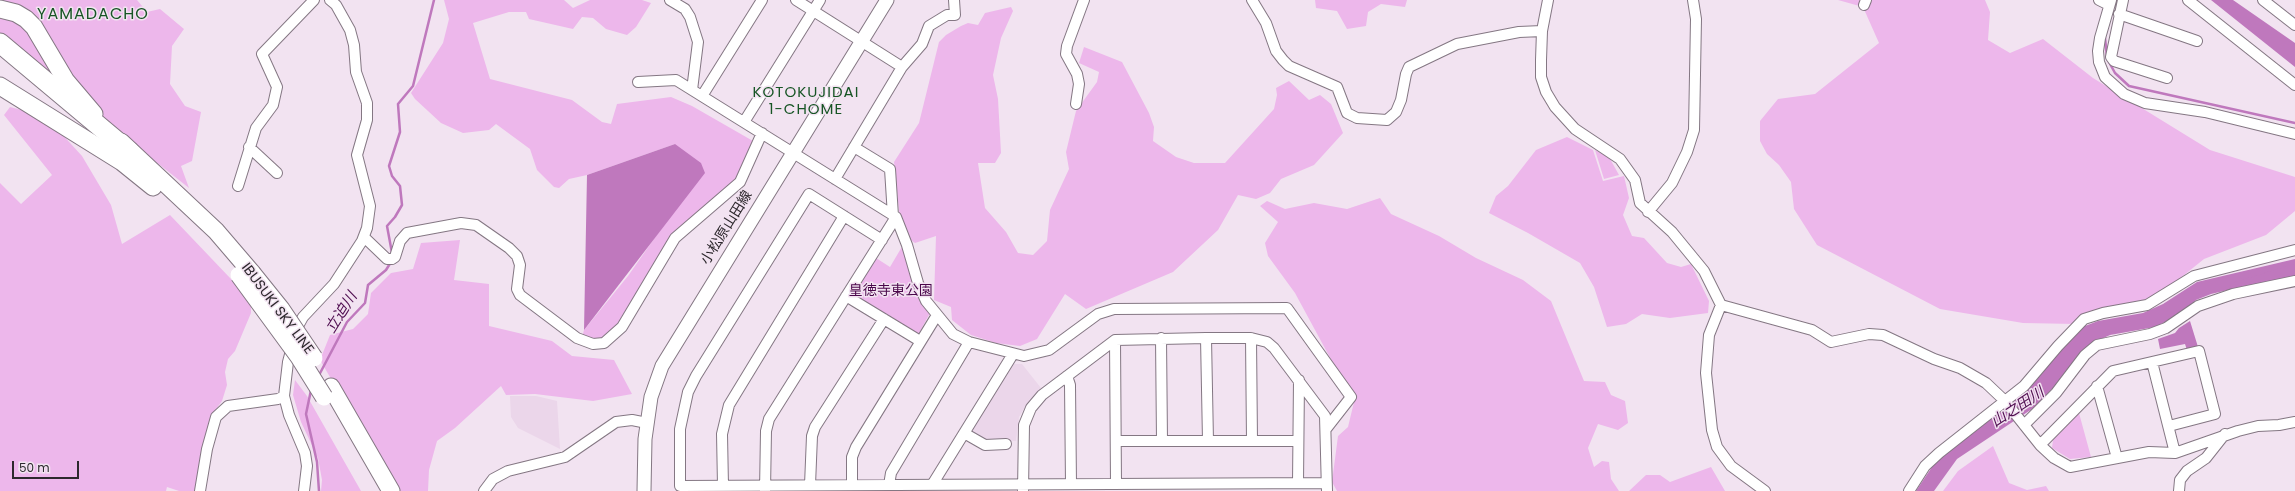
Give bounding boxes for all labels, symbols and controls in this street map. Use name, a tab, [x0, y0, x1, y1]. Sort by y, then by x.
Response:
district label: YAMADACHO	[37, 5, 149, 25]
district label: KOTOKUJIDAI 1-CHOME	[753, 84, 859, 119]
street label: 小松原山田線	[698, 188, 756, 268]
street label: IBUSUKI SKY LINE	[237, 260, 317, 358]
park label: 皇徳寺東公園	[849, 283, 933, 299]
water label: 立迫川	[322, 289, 362, 337]
water label: 山之田川	[1988, 384, 2048, 432]
scale bar	[14, 453, 81, 479]
text: 50 m	[19, 459, 50, 476]

